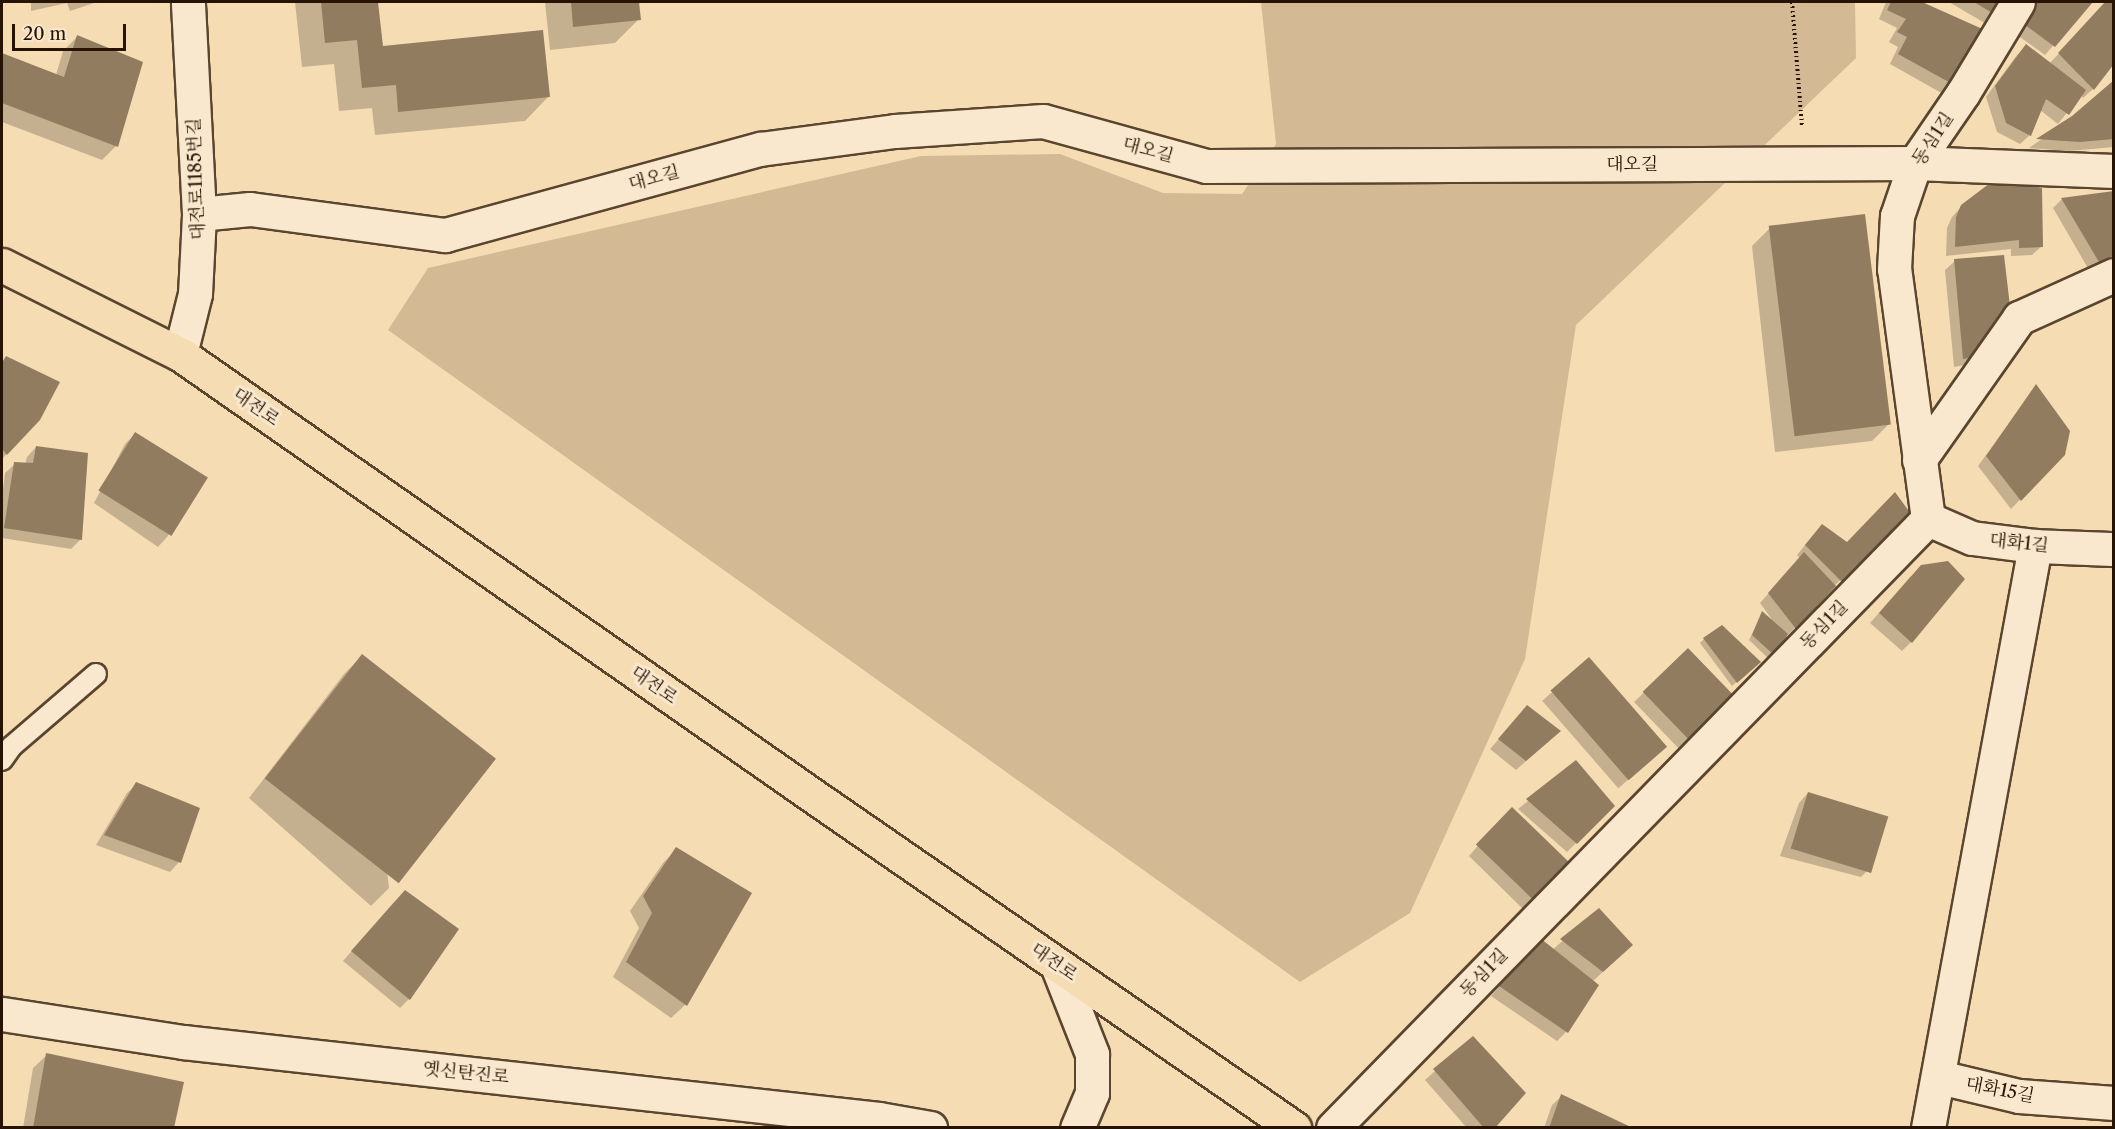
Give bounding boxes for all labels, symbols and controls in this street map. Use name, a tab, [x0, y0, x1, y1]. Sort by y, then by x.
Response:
scale bar	[15, 12, 129, 50]
text: 20 m	[23, 23, 66, 45]
street label: 동심1길	[1908, 108, 1958, 170]
street label: 대전로1185번길	[183, 117, 209, 241]
street label: 대오길	[1120, 133, 1176, 167]
street label: 대오길	[1606, 153, 1658, 175]
street label: 대오길	[626, 161, 682, 195]
street label: 대전로	[228, 383, 284, 431]
street label: 대화1길	[1988, 529, 2050, 557]
street label: 동심1길	[1795, 596, 1853, 654]
street label: 대전로	[626, 661, 682, 709]
street label: 대전로	[1026, 938, 1082, 986]
street label: 동심1길	[1455, 944, 1513, 1002]
street label: 옛신탄진로	[422, 1058, 510, 1088]
street label: 대화15길	[1964, 1073, 2036, 1107]

